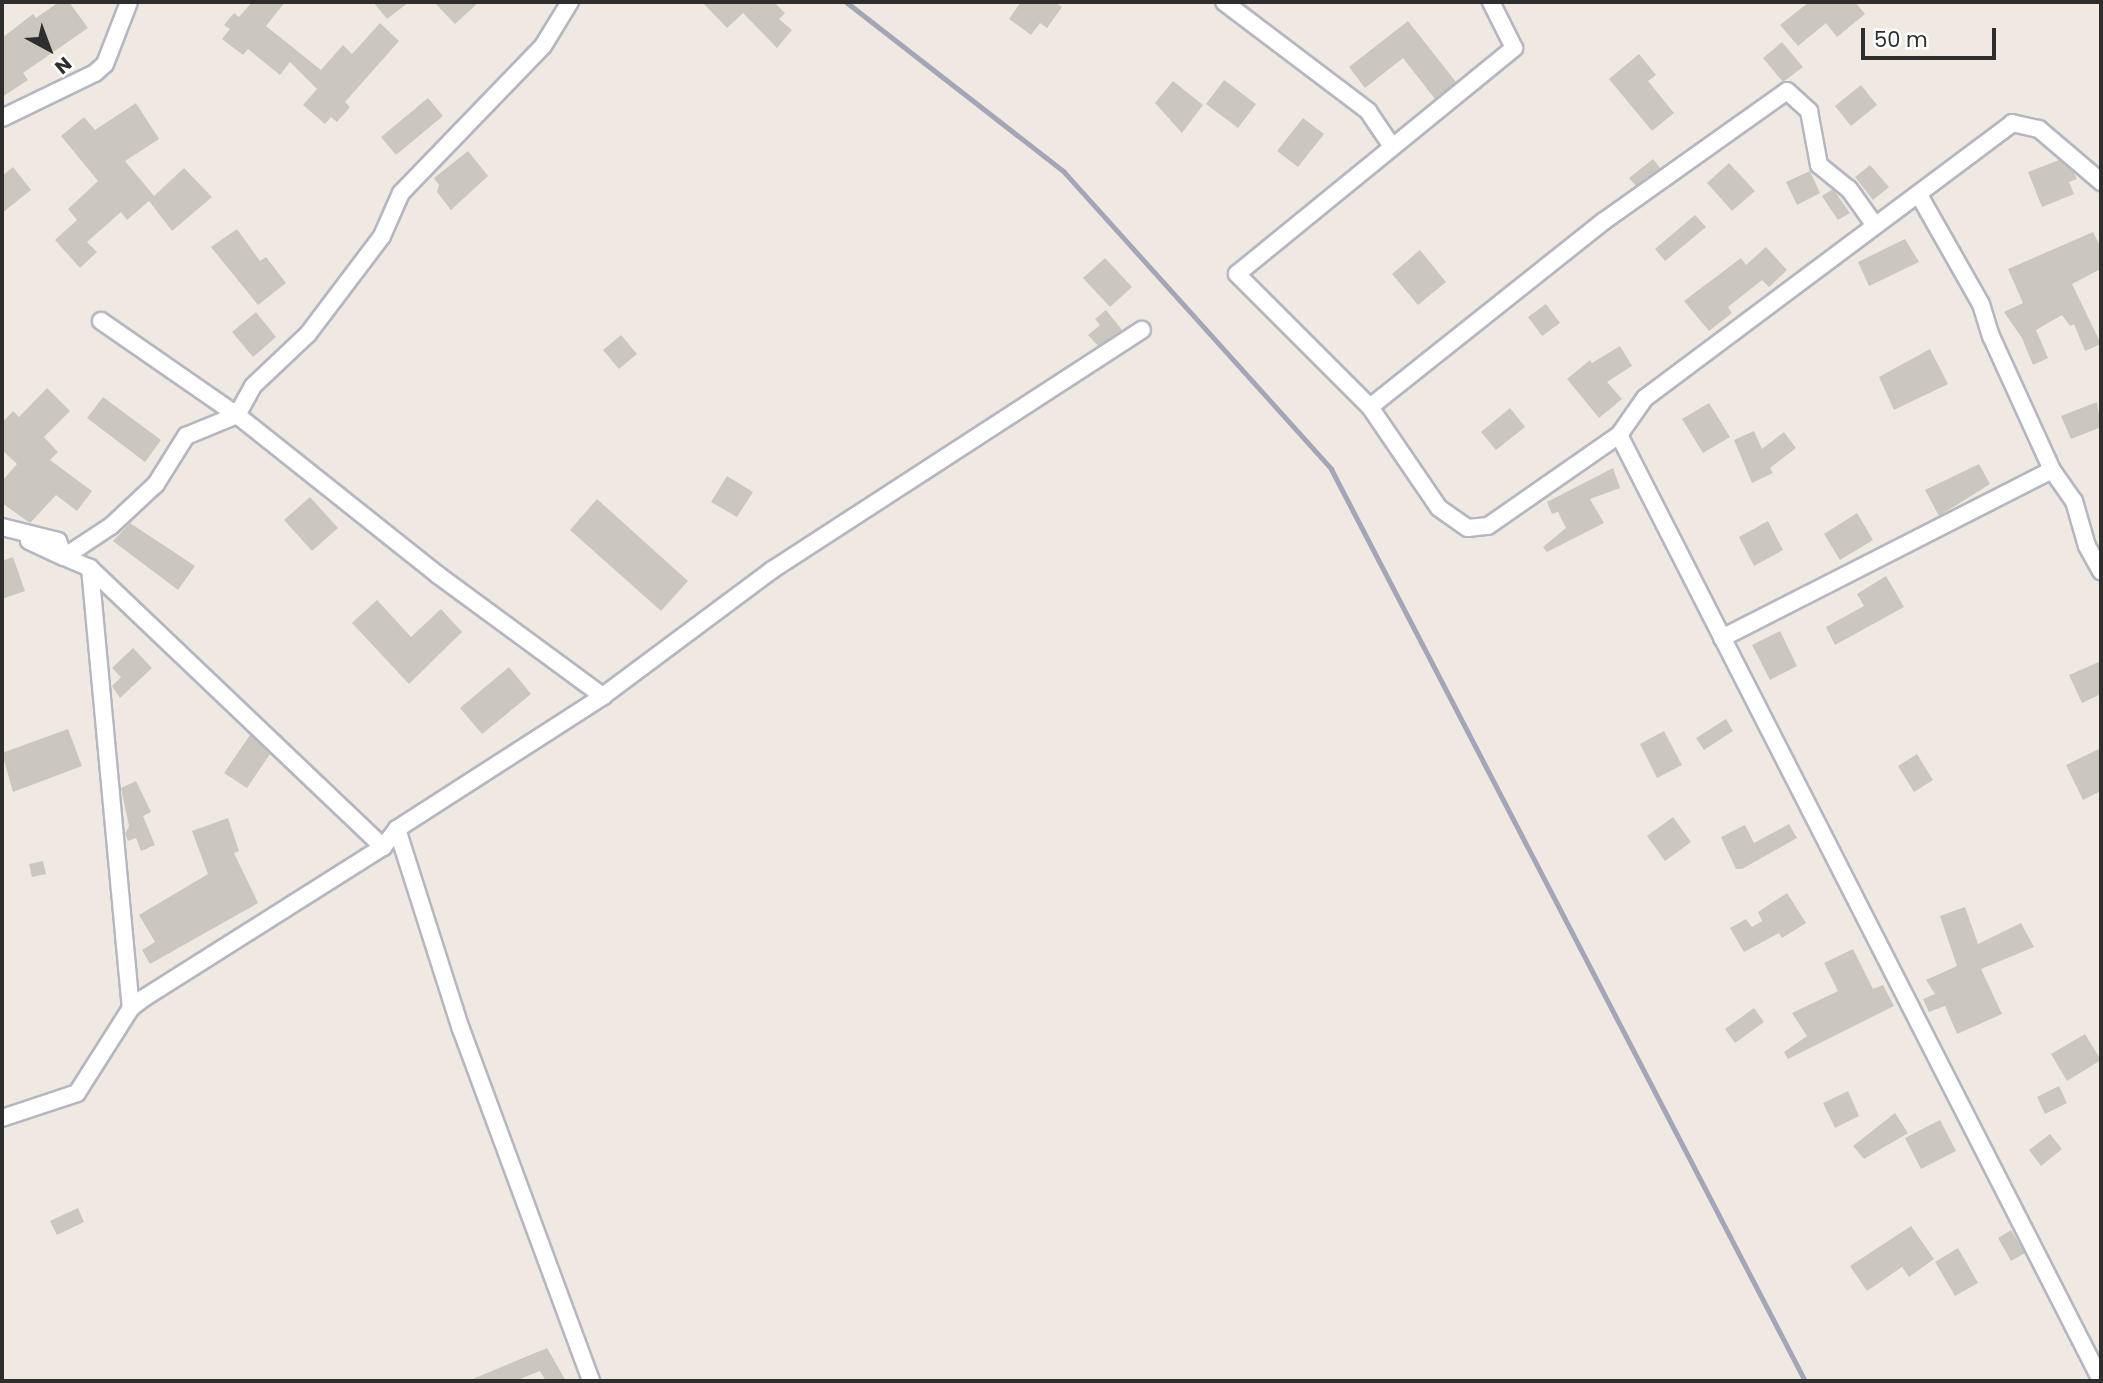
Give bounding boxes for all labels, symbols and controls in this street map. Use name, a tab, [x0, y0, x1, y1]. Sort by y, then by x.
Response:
north arrow	[14, 14, 84, 84]
scale bar	[1865, 14, 2000, 58]
text: 50 m	[1874, 25, 1928, 54]
text: N	[49, 50, 77, 80]

